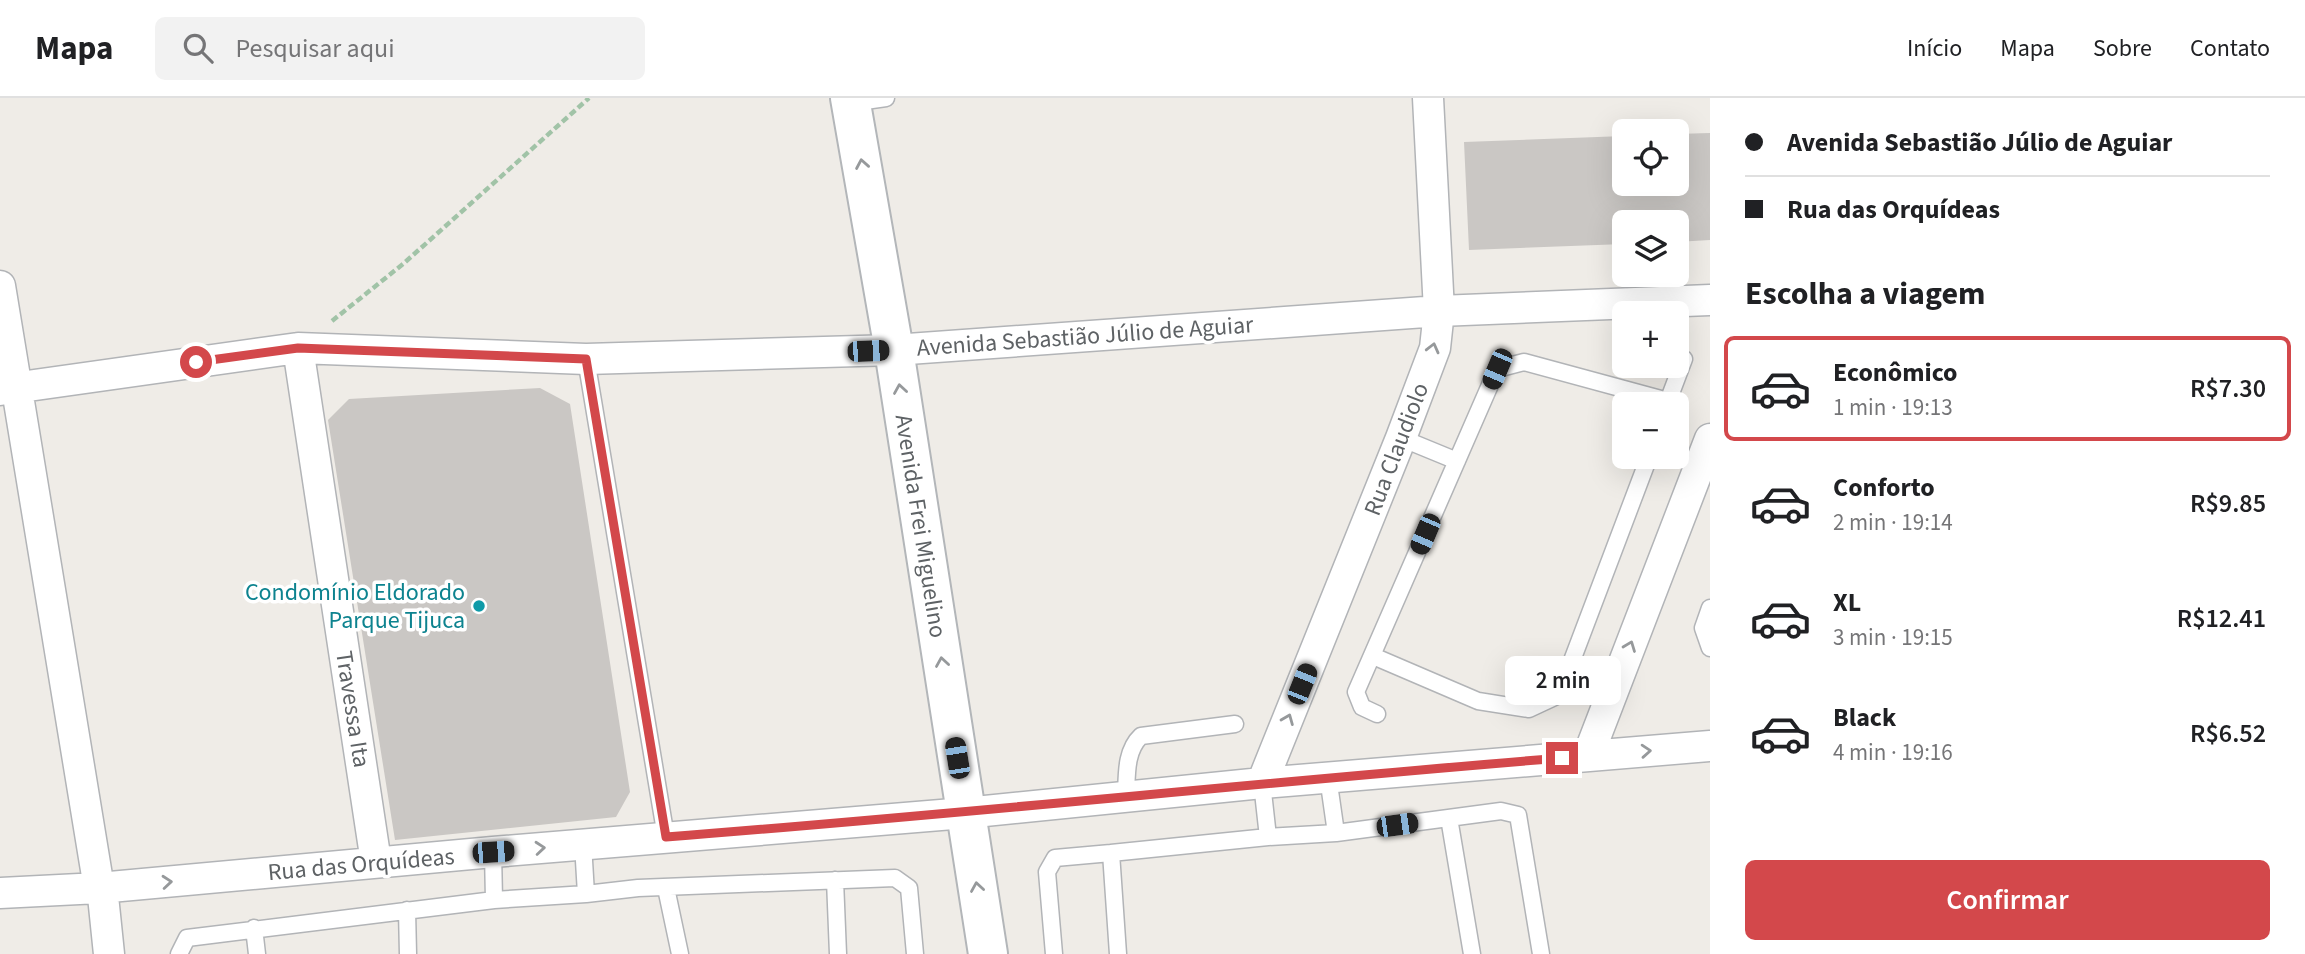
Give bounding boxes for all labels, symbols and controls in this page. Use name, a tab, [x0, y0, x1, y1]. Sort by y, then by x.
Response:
search box	[155, 17, 645, 80]
text: Mapa	[35, 25, 113, 72]
icon: search	[179, 29, 217, 67]
text: Pesquisar aqui	[235, 30, 395, 67]
text: Início	[1907, 31, 1962, 66]
text: Mapa	[2000, 31, 2055, 66]
text: Sobre	[2093, 31, 2152, 66]
text: Contato	[2190, 31, 2270, 66]
map controls	[1612, 119, 1689, 469]
button: locate	[1612, 119, 1689, 196]
text: Avenida Sebastião Júlio de Aguiar	[1787, 124, 2172, 161]
one-way arrow	[855, 158, 870, 170]
text: Rua das Orquídeas	[1787, 191, 2000, 228]
button: layers	[1612, 210, 1689, 287]
text: Escolha a viagem	[1745, 271, 1985, 317]
button: +	[1612, 301, 1689, 378]
street label: Avenida Sebastião Júlio de Aguiar	[916, 307, 1255, 366]
car	[847, 340, 890, 362]
one-way arrow	[1425, 342, 1439, 354]
route start	[180, 346, 212, 378]
car	[1480, 346, 1515, 392]
text: Econômico	[1833, 354, 1958, 391]
icon: car	[1749, 357, 1812, 420]
text: R$7.30	[2190, 370, 2266, 407]
street label: Rua Claudiolo	[1355, 378, 1438, 521]
one-way arrow	[893, 383, 908, 394]
text: 1 min · 19:13	[1833, 391, 1953, 424]
button: −	[1612, 392, 1689, 469]
street label: Avenida Frei Miguelino	[886, 412, 955, 640]
text: Conforto	[1833, 469, 1935, 506]
icon: car	[1749, 472, 1812, 535]
text: R$9.85	[2190, 485, 2266, 522]
text: 2 min · 19:14	[1833, 506, 1953, 539]
car	[1408, 511, 1443, 557]
place label: Condomínio Eldorado Parque Tijuca	[245, 575, 465, 638]
text: XL	[1833, 584, 1861, 621]
icon: car	[1749, 587, 1812, 650]
marker: Condomínio Eldorado Parque Tijuca	[471, 598, 487, 614]
text: R$12.41	[2177, 600, 2266, 637]
text: 3 min · 19:15	[1833, 621, 1953, 654]
one-way arrow	[1622, 641, 1636, 653]
street label: Travessa Ita	[326, 648, 379, 770]
one-way arrow	[935, 656, 950, 668]
callout: 2 min	[1504, 656, 1620, 706]
car	[1285, 661, 1320, 707]
text: 2 min	[1536, 664, 1590, 697]
text: Black	[1833, 699, 1896, 736]
icon: car	[1749, 702, 1812, 765]
one-way arrow	[1279, 714, 1293, 726]
text: R$6.52	[2190, 715, 2266, 752]
car	[944, 736, 971, 780]
text: 4 min · 19:16	[1833, 736, 1953, 769]
route end	[1546, 742, 1578, 774]
one-way arrow	[1640, 744, 1651, 759]
car	[1375, 812, 1420, 838]
street label: Rua das Orquídeas	[266, 839, 456, 890]
car	[472, 840, 515, 864]
one-way arrow	[535, 841, 546, 856]
button: Confirmar	[1745, 860, 2270, 940]
one-way arrow	[162, 874, 173, 889]
one-way arrow	[970, 881, 985, 893]

